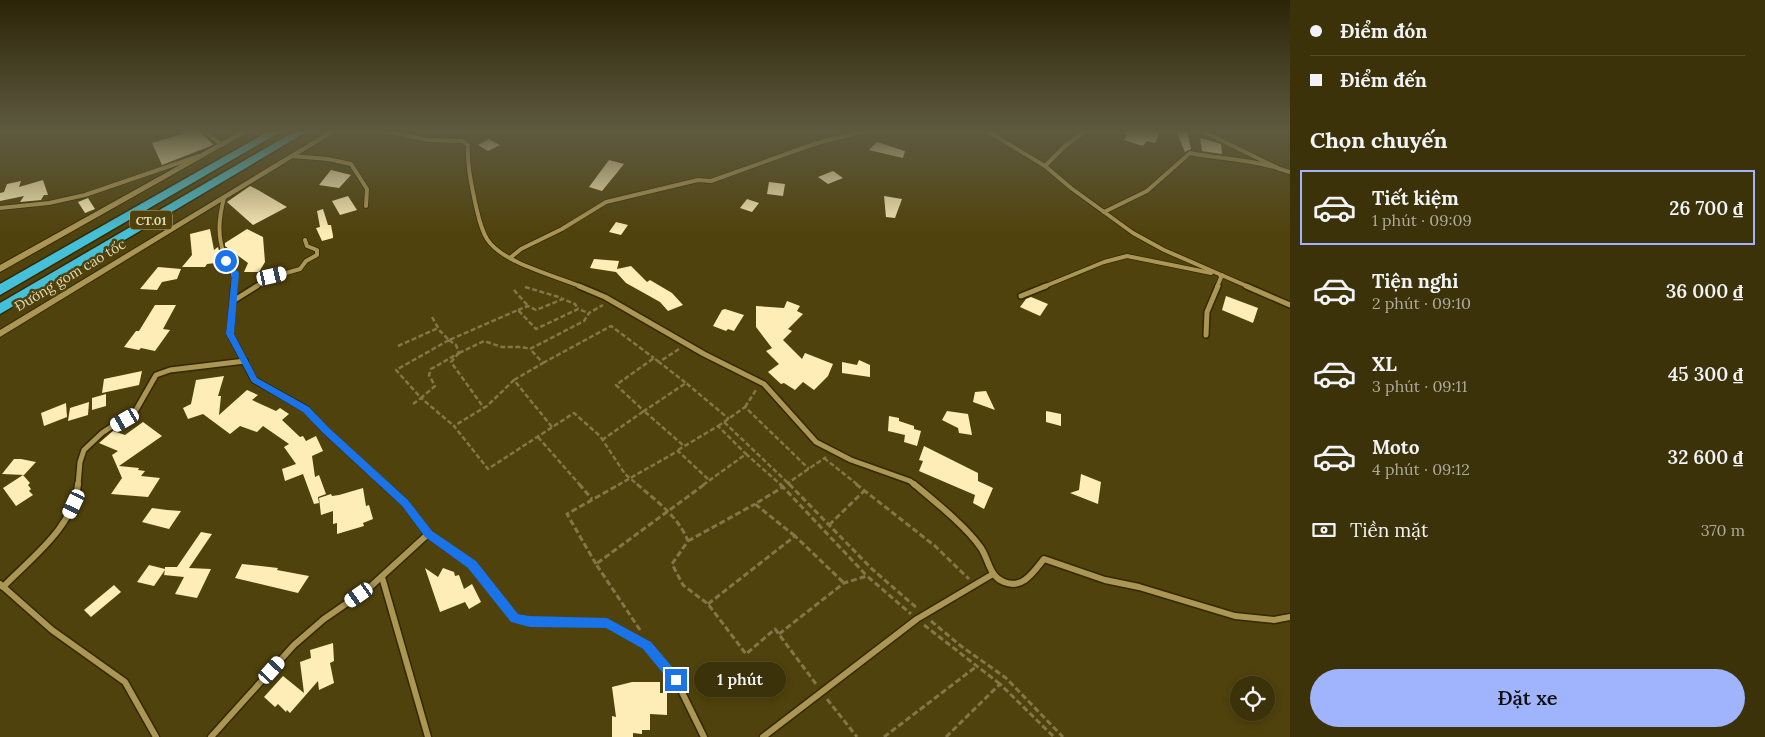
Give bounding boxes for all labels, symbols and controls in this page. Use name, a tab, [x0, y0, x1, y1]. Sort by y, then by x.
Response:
text: Điểm đón	[1340, 19, 1427, 43]
text: Điểm đến	[1340, 68, 1427, 92]
text: Chọn chuyến	[1310, 126, 1447, 154]
icon: car	[1312, 185, 1357, 230]
text: Tiết kiệm	[1372, 186, 1459, 210]
text: 26 700 ₫	[1669, 196, 1743, 220]
road number: CT.01	[130, 210, 172, 230]
text: 1 phút · 09:09	[1372, 210, 1472, 230]
street label: Đường gom cao tốc	[11, 235, 129, 315]
route start	[215, 250, 237, 272]
car	[255, 265, 288, 287]
icon: car	[1312, 268, 1357, 313]
text: Tiện nghi	[1372, 269, 1458, 293]
text: 36 000 ₫	[1666, 279, 1743, 303]
text: 2 phút · 09:10	[1372, 293, 1471, 313]
icon: car	[1312, 351, 1357, 396]
text: XL	[1372, 352, 1397, 376]
text: 45 300 ₫	[1668, 362, 1743, 386]
text: 3 phút · 09:11	[1372, 376, 1467, 396]
car	[108, 406, 141, 434]
icon: car	[1312, 434, 1357, 479]
text: Moto	[1372, 435, 1419, 459]
text: 32 600 ₫	[1668, 445, 1743, 469]
text: 4 phút · 09:12	[1372, 459, 1470, 479]
car	[60, 487, 87, 521]
icon: cash	[1310, 516, 1338, 544]
text: Tiền mặt	[1350, 518, 1428, 542]
text: 370 m	[1701, 520, 1745, 540]
car	[342, 580, 375, 610]
car	[256, 654, 287, 686]
callout: 1 phút	[694, 662, 786, 698]
route end	[665, 669, 687, 691]
text: 1 phút	[717, 669, 763, 689]
button: Đặt xe	[1310, 669, 1745, 727]
map controls	[1230, 676, 1275, 721]
button: locate	[1230, 676, 1275, 721]

